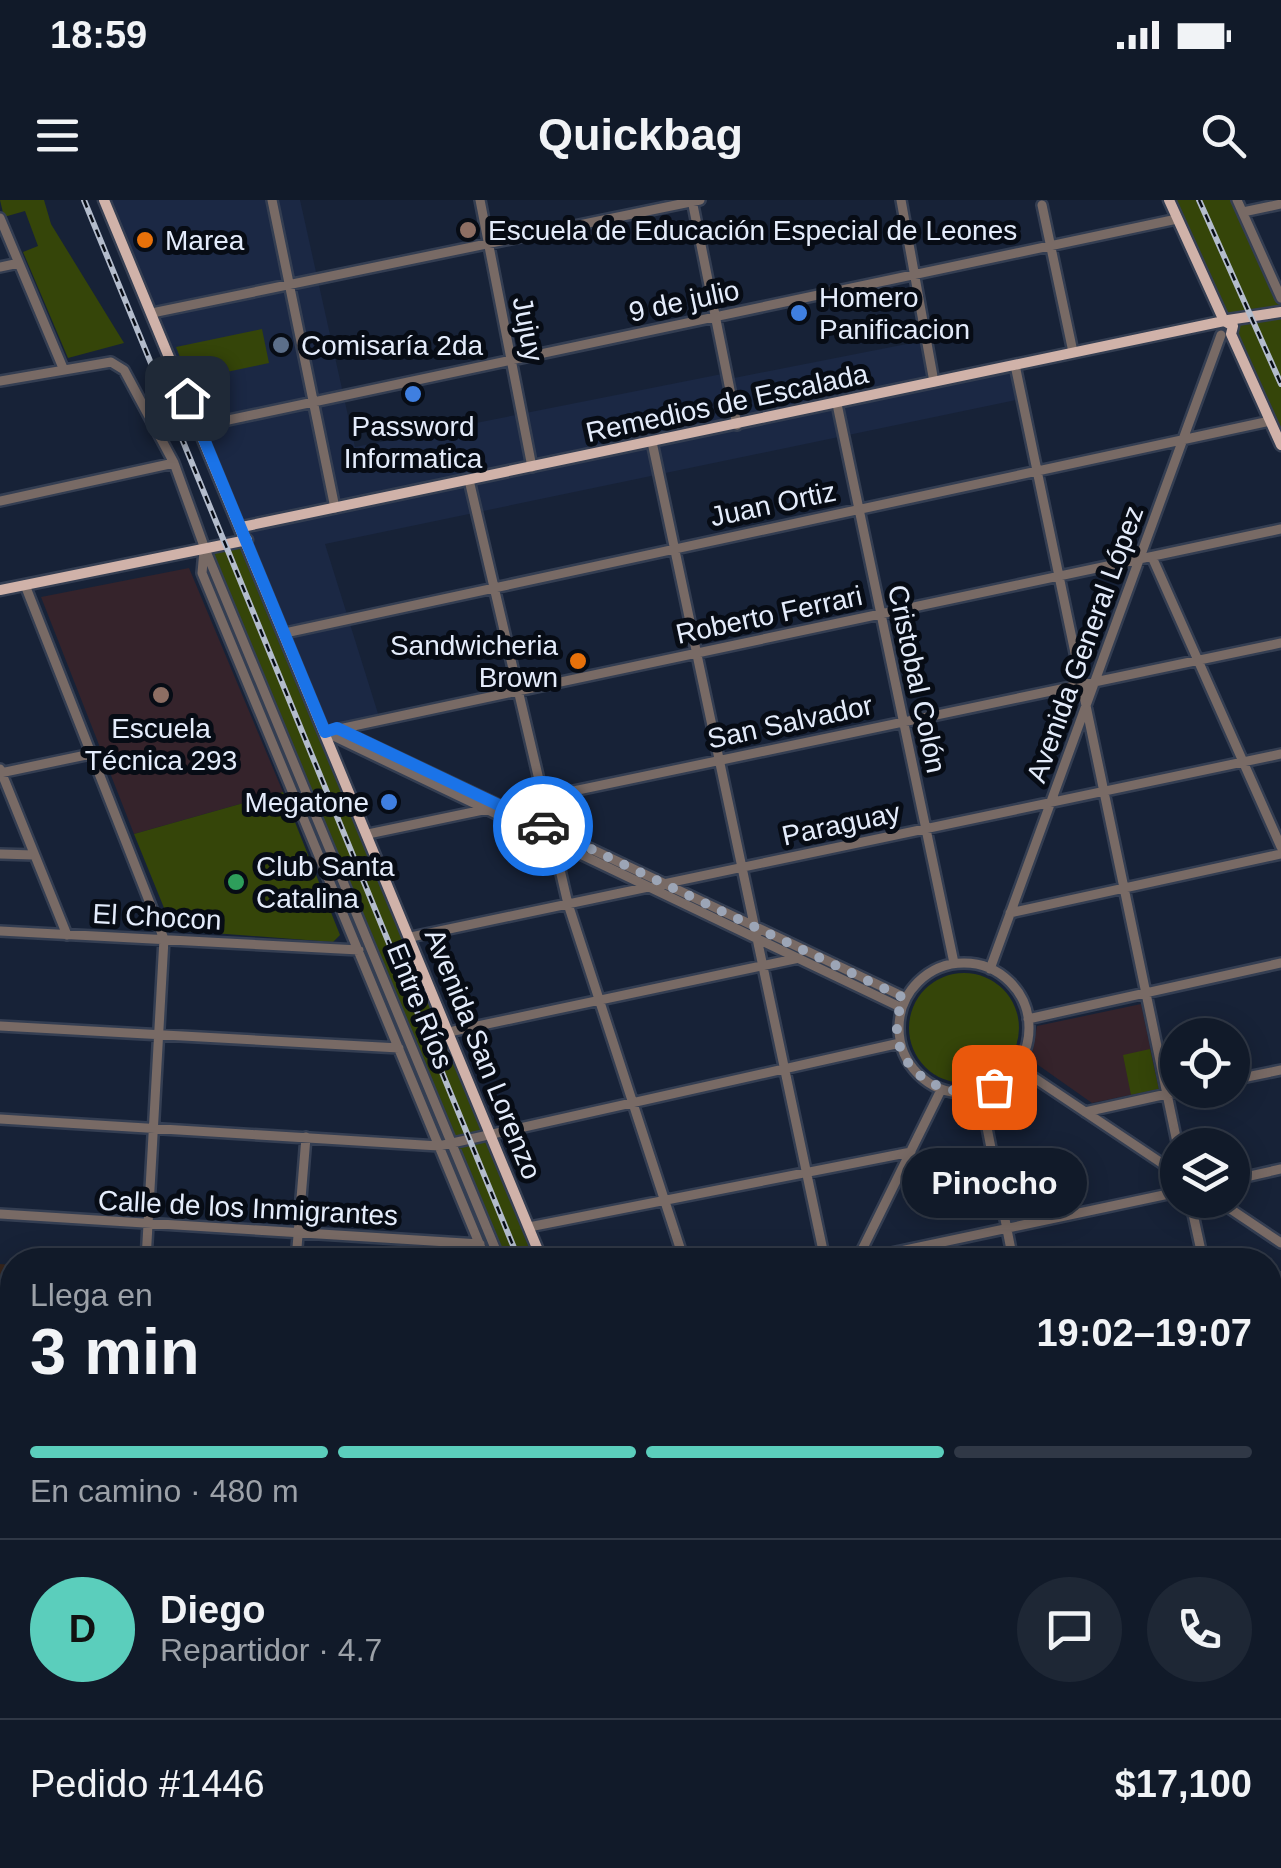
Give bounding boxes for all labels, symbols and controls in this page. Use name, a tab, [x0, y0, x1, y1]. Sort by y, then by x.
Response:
text: 18:59	[50, 14, 147, 56]
icon: menu	[30, 108, 85, 163]
icon: search	[1196, 108, 1251, 163]
text: Quickbag	[538, 109, 743, 160]
place label: Escuela de Educación Especial de Leones	[488, 215, 1017, 246]
marker: Escuela de Educación Especial de Leones	[457, 219, 479, 241]
place label: Marea	[165, 225, 245, 256]
marker: Marea	[134, 229, 156, 251]
street label: 9 de julio	[626, 274, 742, 328]
place label: Homero Panificacion	[819, 282, 970, 345]
street label: Jujuy	[507, 294, 549, 364]
marker: Homero Panificacion	[788, 302, 810, 324]
place label: Comisaría 2da	[301, 330, 484, 361]
marker: Comisaría 2da	[270, 334, 292, 356]
pin	[145, 356, 230, 441]
street label: Remedios de Escalada	[583, 358, 871, 448]
icon: home	[160, 371, 215, 426]
marker: Password Informatica	[402, 383, 424, 405]
place label: Password Informatica	[344, 411, 483, 474]
street label: Juan Ortiz	[707, 476, 839, 532]
street label: Avenida General López	[1020, 501, 1150, 787]
street label: Roberto Ferrari	[673, 580, 865, 650]
street label: Cristobal Colón	[882, 582, 952, 776]
place label: Sandwicheria Brown	[390, 630, 558, 693]
marker: Sandwicheria Brown	[567, 650, 589, 672]
marker: Escuela Técnica 293	[150, 684, 172, 706]
street label: San Salvador	[705, 689, 875, 755]
place label: Escuela Técnica 293	[85, 713, 237, 776]
courier	[493, 776, 593, 876]
place label: Megatone	[244, 787, 369, 818]
marker: Megatone	[378, 791, 400, 813]
street label: Paraguay	[779, 796, 903, 852]
icon: car	[516, 799, 571, 854]
place label: Club Santa Catalina	[256, 851, 395, 914]
marker: Club Santa Catalina	[225, 871, 247, 893]
street label: El Chocon	[92, 898, 222, 936]
street label: Avenida San Lorenzo	[419, 924, 547, 1184]
street label: Entre Ríos	[381, 939, 459, 1073]
map controls	[1160, 1018, 1250, 1218]
button: locate	[1160, 1018, 1250, 1108]
pin	[952, 1045, 1037, 1130]
icon: bag	[967, 1060, 1022, 1115]
button: layers	[1160, 1128, 1250, 1218]
callout: Pinocho	[902, 1147, 1086, 1217]
text: Pinocho	[931, 1165, 1058, 1201]
street label: Calle de los Inmigrantes	[97, 1185, 399, 1231]
text: Llega en	[30, 1277, 153, 1313]
text: 19:02–19:07	[1036, 1312, 1252, 1354]
text: 3 min	[30, 1315, 200, 1388]
text: En camino · 480 m	[30, 1473, 299, 1509]
button: chat	[1017, 1577, 1122, 1682]
button: phone	[1147, 1577, 1252, 1682]
text: Diego	[160, 1589, 266, 1631]
text: D	[69, 1608, 96, 1650]
text: Repartidor · 4.7	[160, 1632, 382, 1668]
text: Pedido #1446	[30, 1763, 265, 1805]
text: $17,100	[1115, 1763, 1252, 1805]

